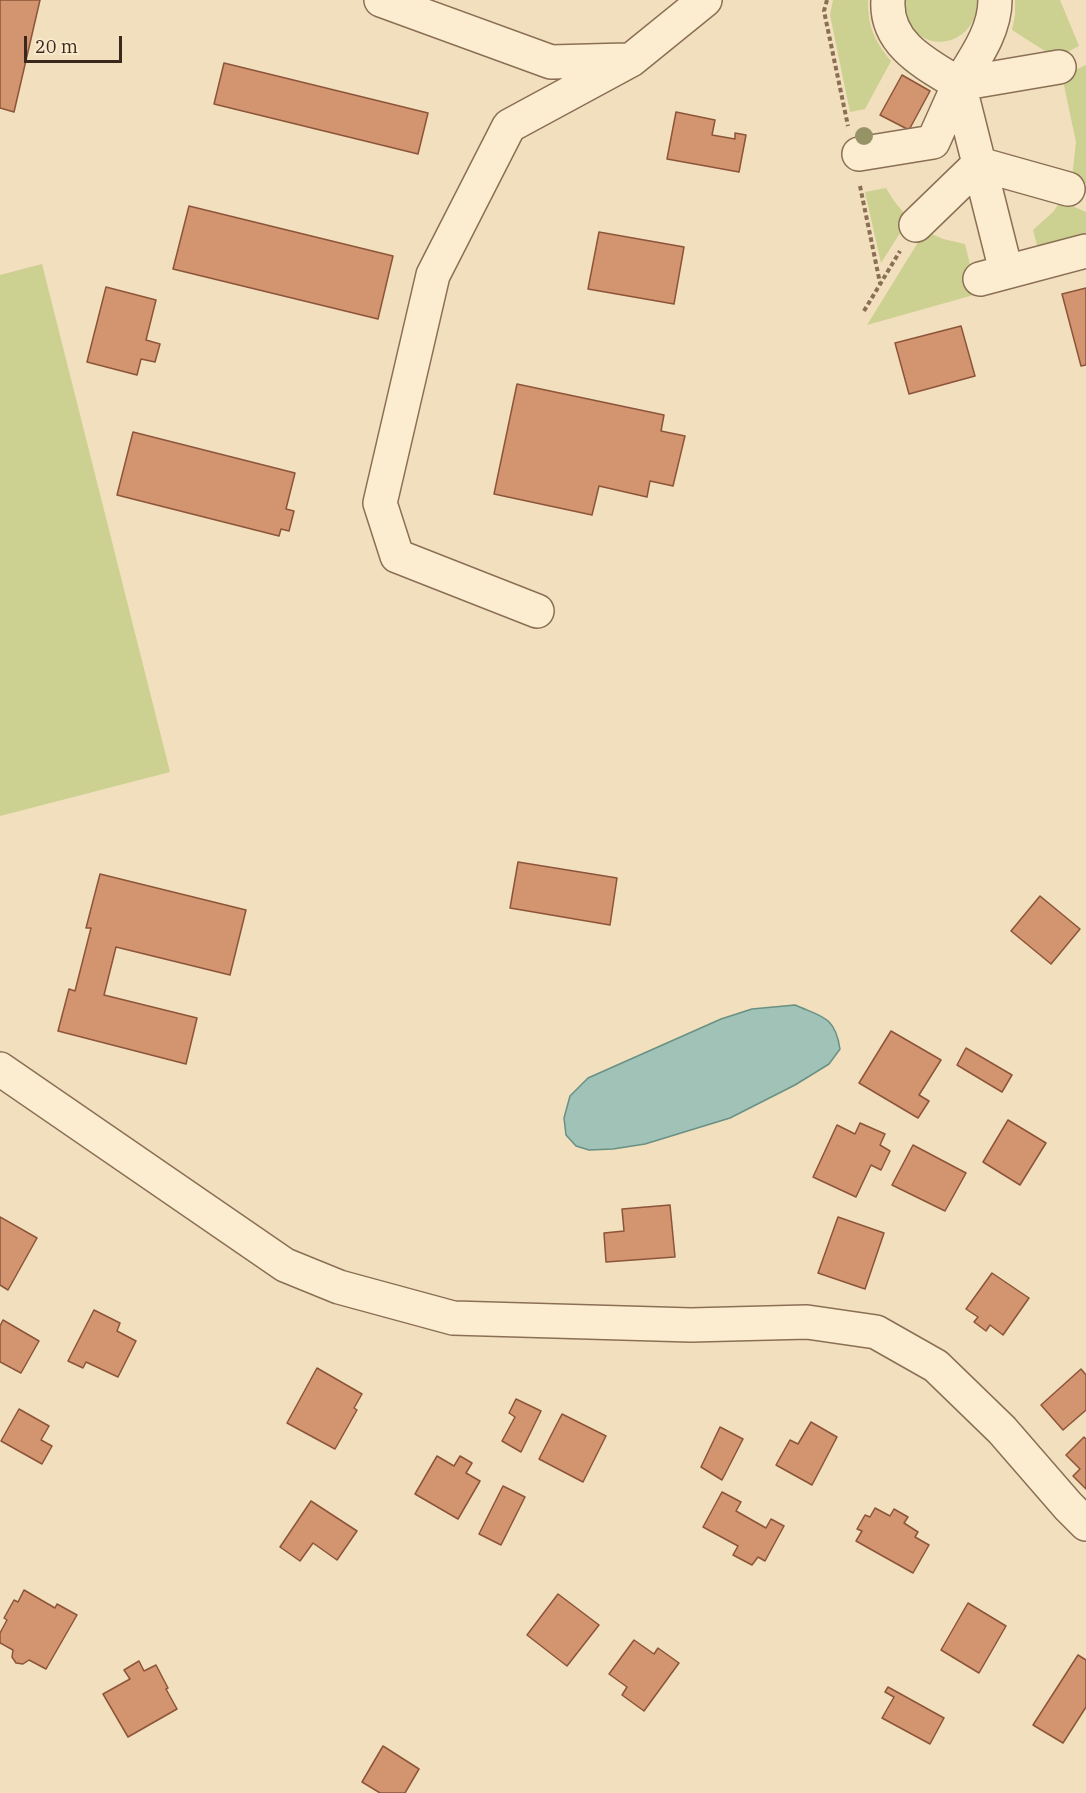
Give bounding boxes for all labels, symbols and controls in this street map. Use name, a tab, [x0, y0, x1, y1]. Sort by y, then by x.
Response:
scale bar	[27, 24, 124, 62]
text: 20 m	[35, 35, 78, 58]

